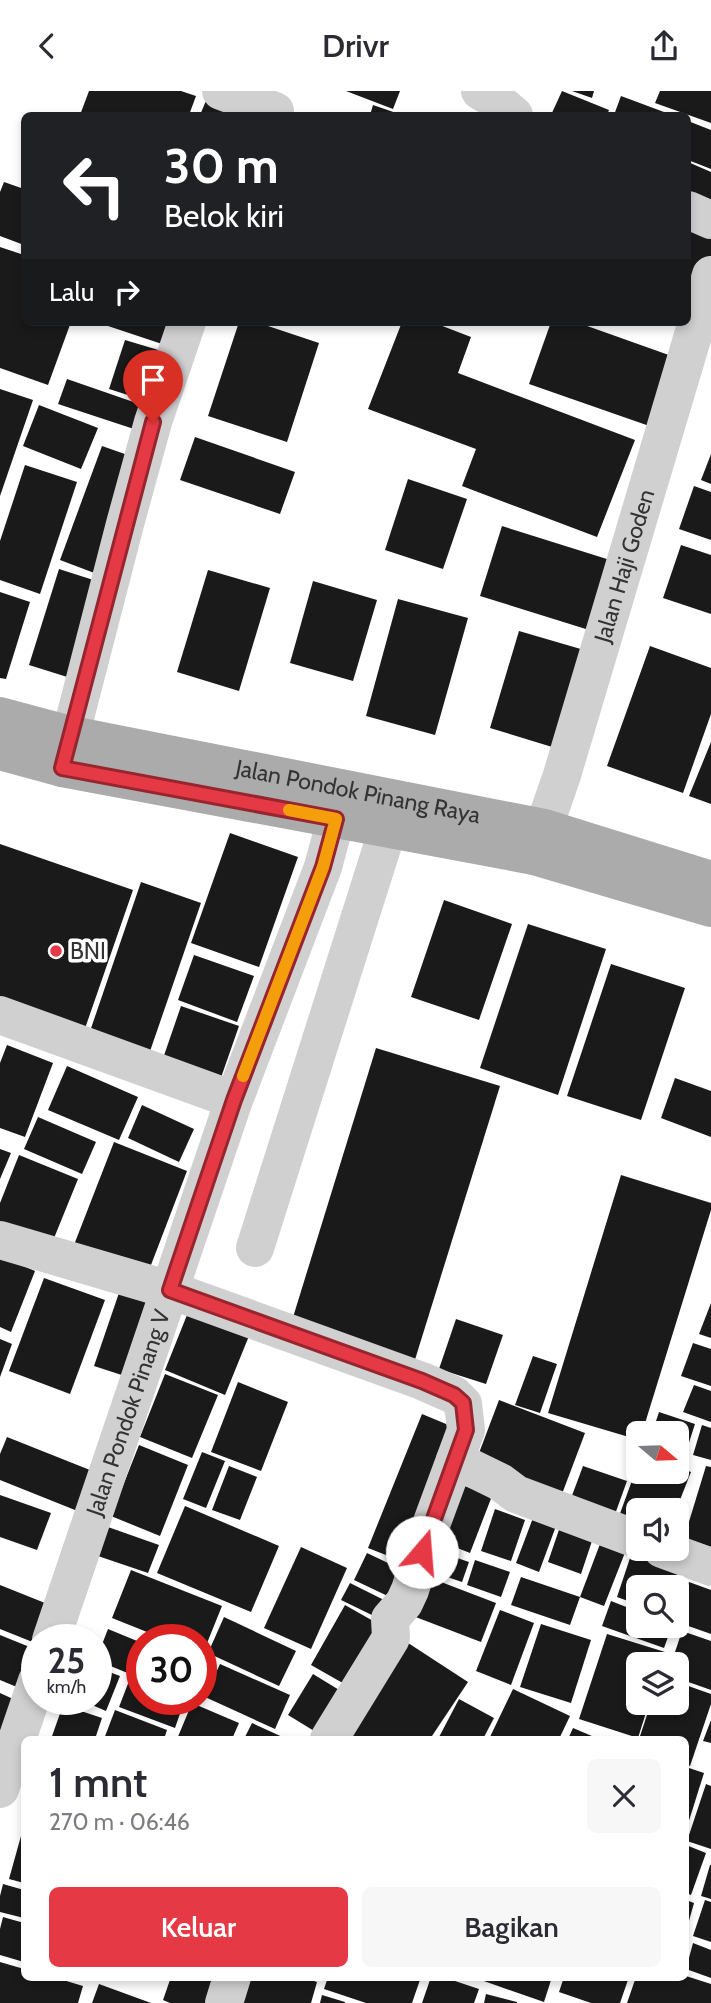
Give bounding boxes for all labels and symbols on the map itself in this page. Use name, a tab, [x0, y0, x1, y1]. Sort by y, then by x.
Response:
pin	[123, 350, 183, 422]
street label: Jalan Haji Goden	[588, 486, 660, 647]
street label: Jalan Pondok Pinang Raya	[232, 754, 483, 829]
place label: BNI	[70, 937, 106, 965]
marker: BNI	[48, 943, 64, 959]
street label: Jalan Pondok Pinang V	[80, 1306, 176, 1520]
north arrow	[626, 1421, 690, 1484]
position arrow	[385, 1515, 459, 1589]
speed limit sign: 30	[126, 1624, 217, 1715]

